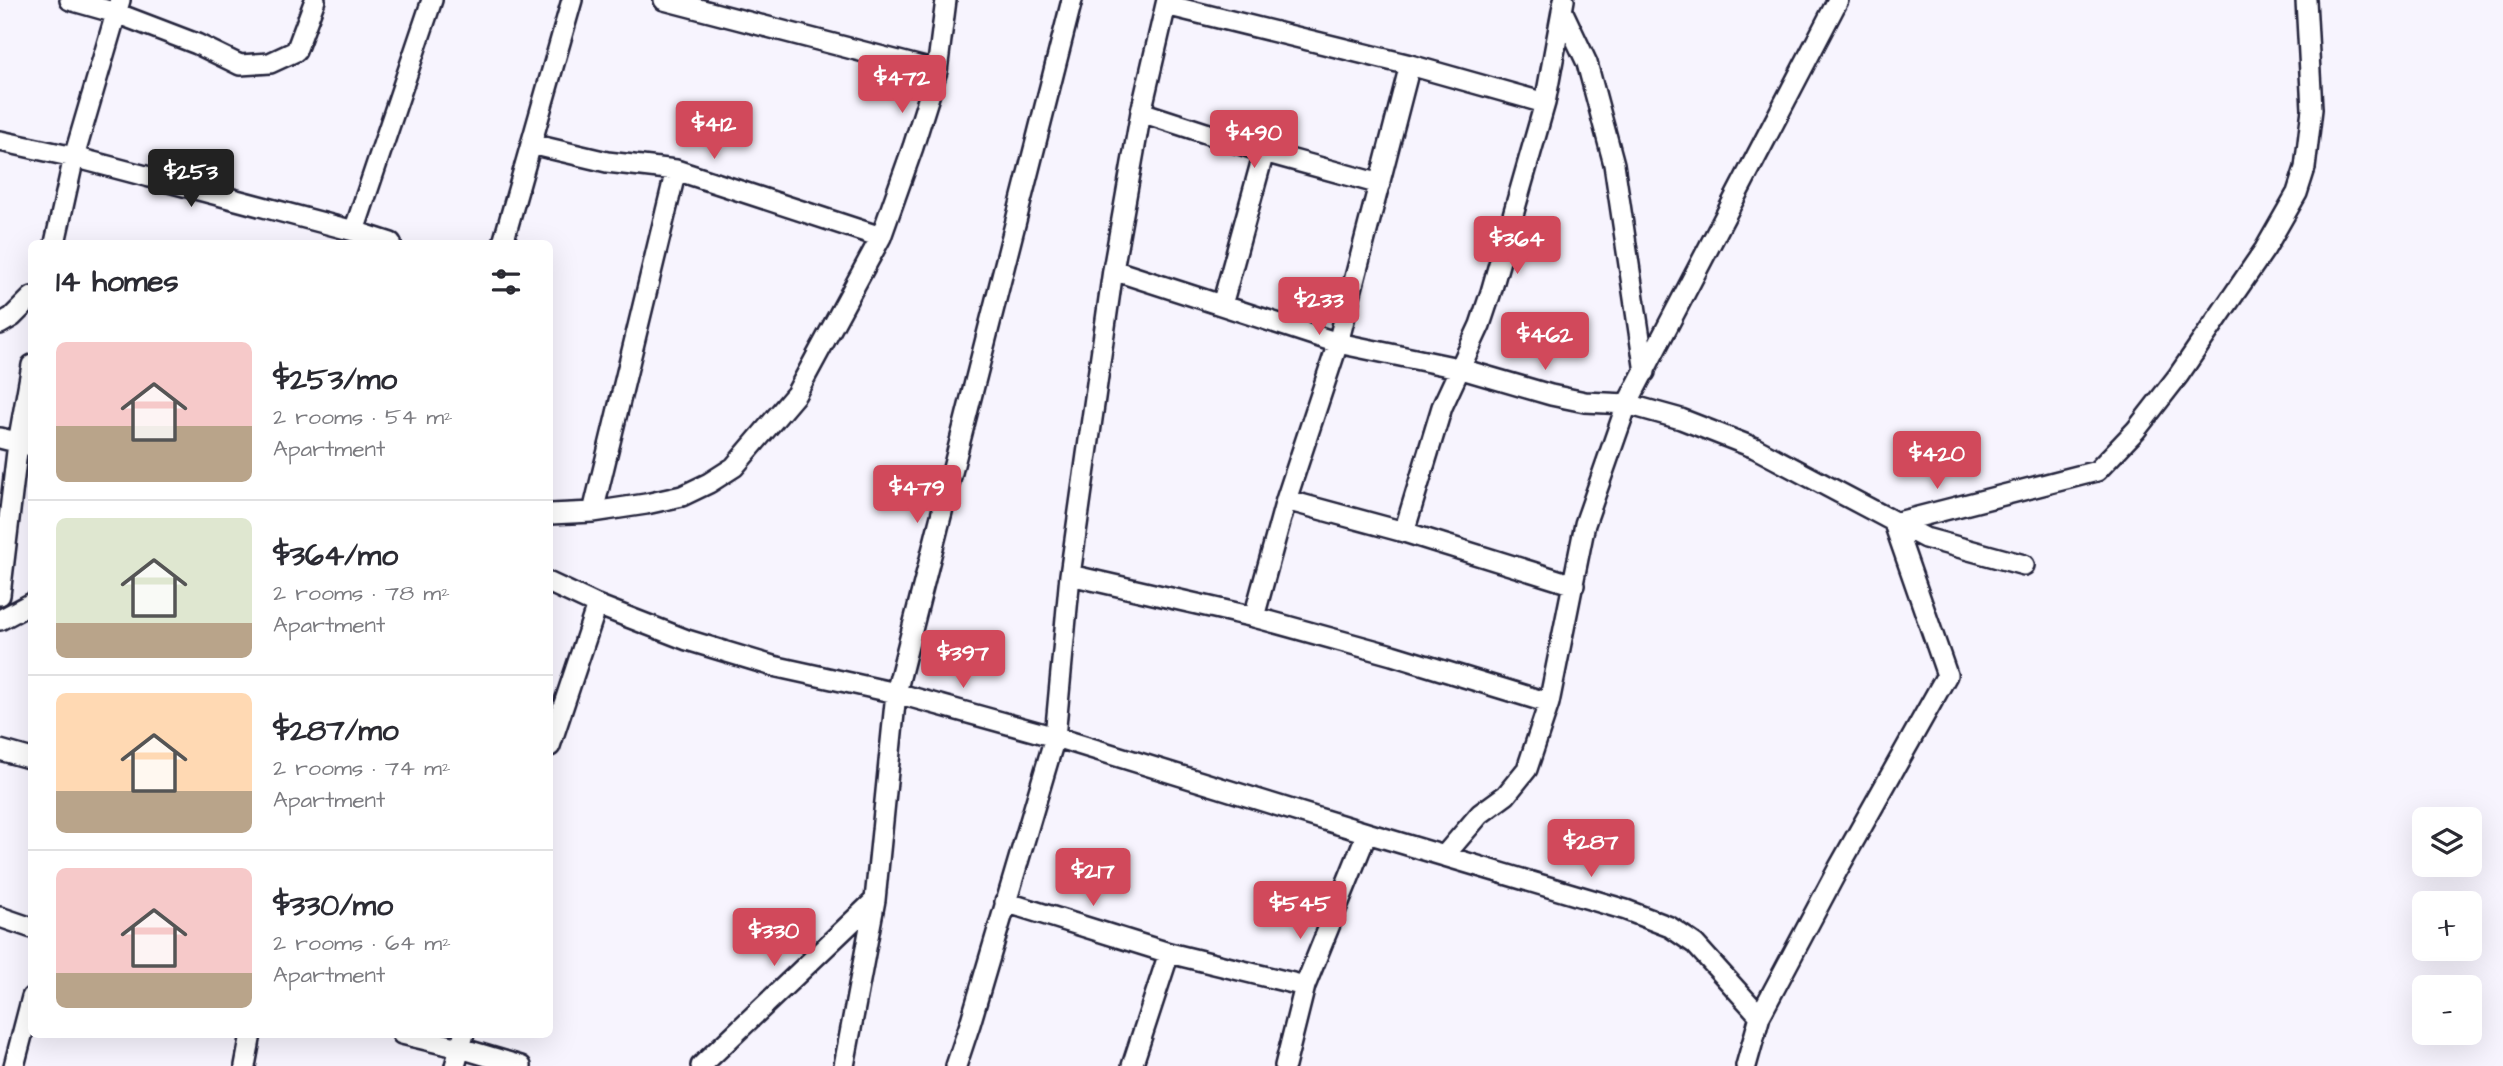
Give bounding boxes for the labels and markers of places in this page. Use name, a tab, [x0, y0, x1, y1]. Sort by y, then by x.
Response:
pin: $472	[861, 55, 943, 115]
pin: $412	[673, 102, 755, 161]
pin: $490	[1213, 110, 1295, 170]
pin: $253	[150, 150, 232, 209]
pin: $364	[1476, 216, 1558, 276]
pin: $233	[1278, 278, 1360, 337]
pin: $462	[1504, 312, 1586, 372]
pin: $420	[1896, 432, 1978, 491]
pin: $479	[876, 466, 958, 525]
pin: $397	[922, 630, 1004, 690]
pin: $287	[1550, 820, 1632, 879]
pin: $217	[1052, 848, 1134, 908]
pin: $545	[1259, 881, 1341, 941]
pin: $330	[733, 908, 815, 968]

